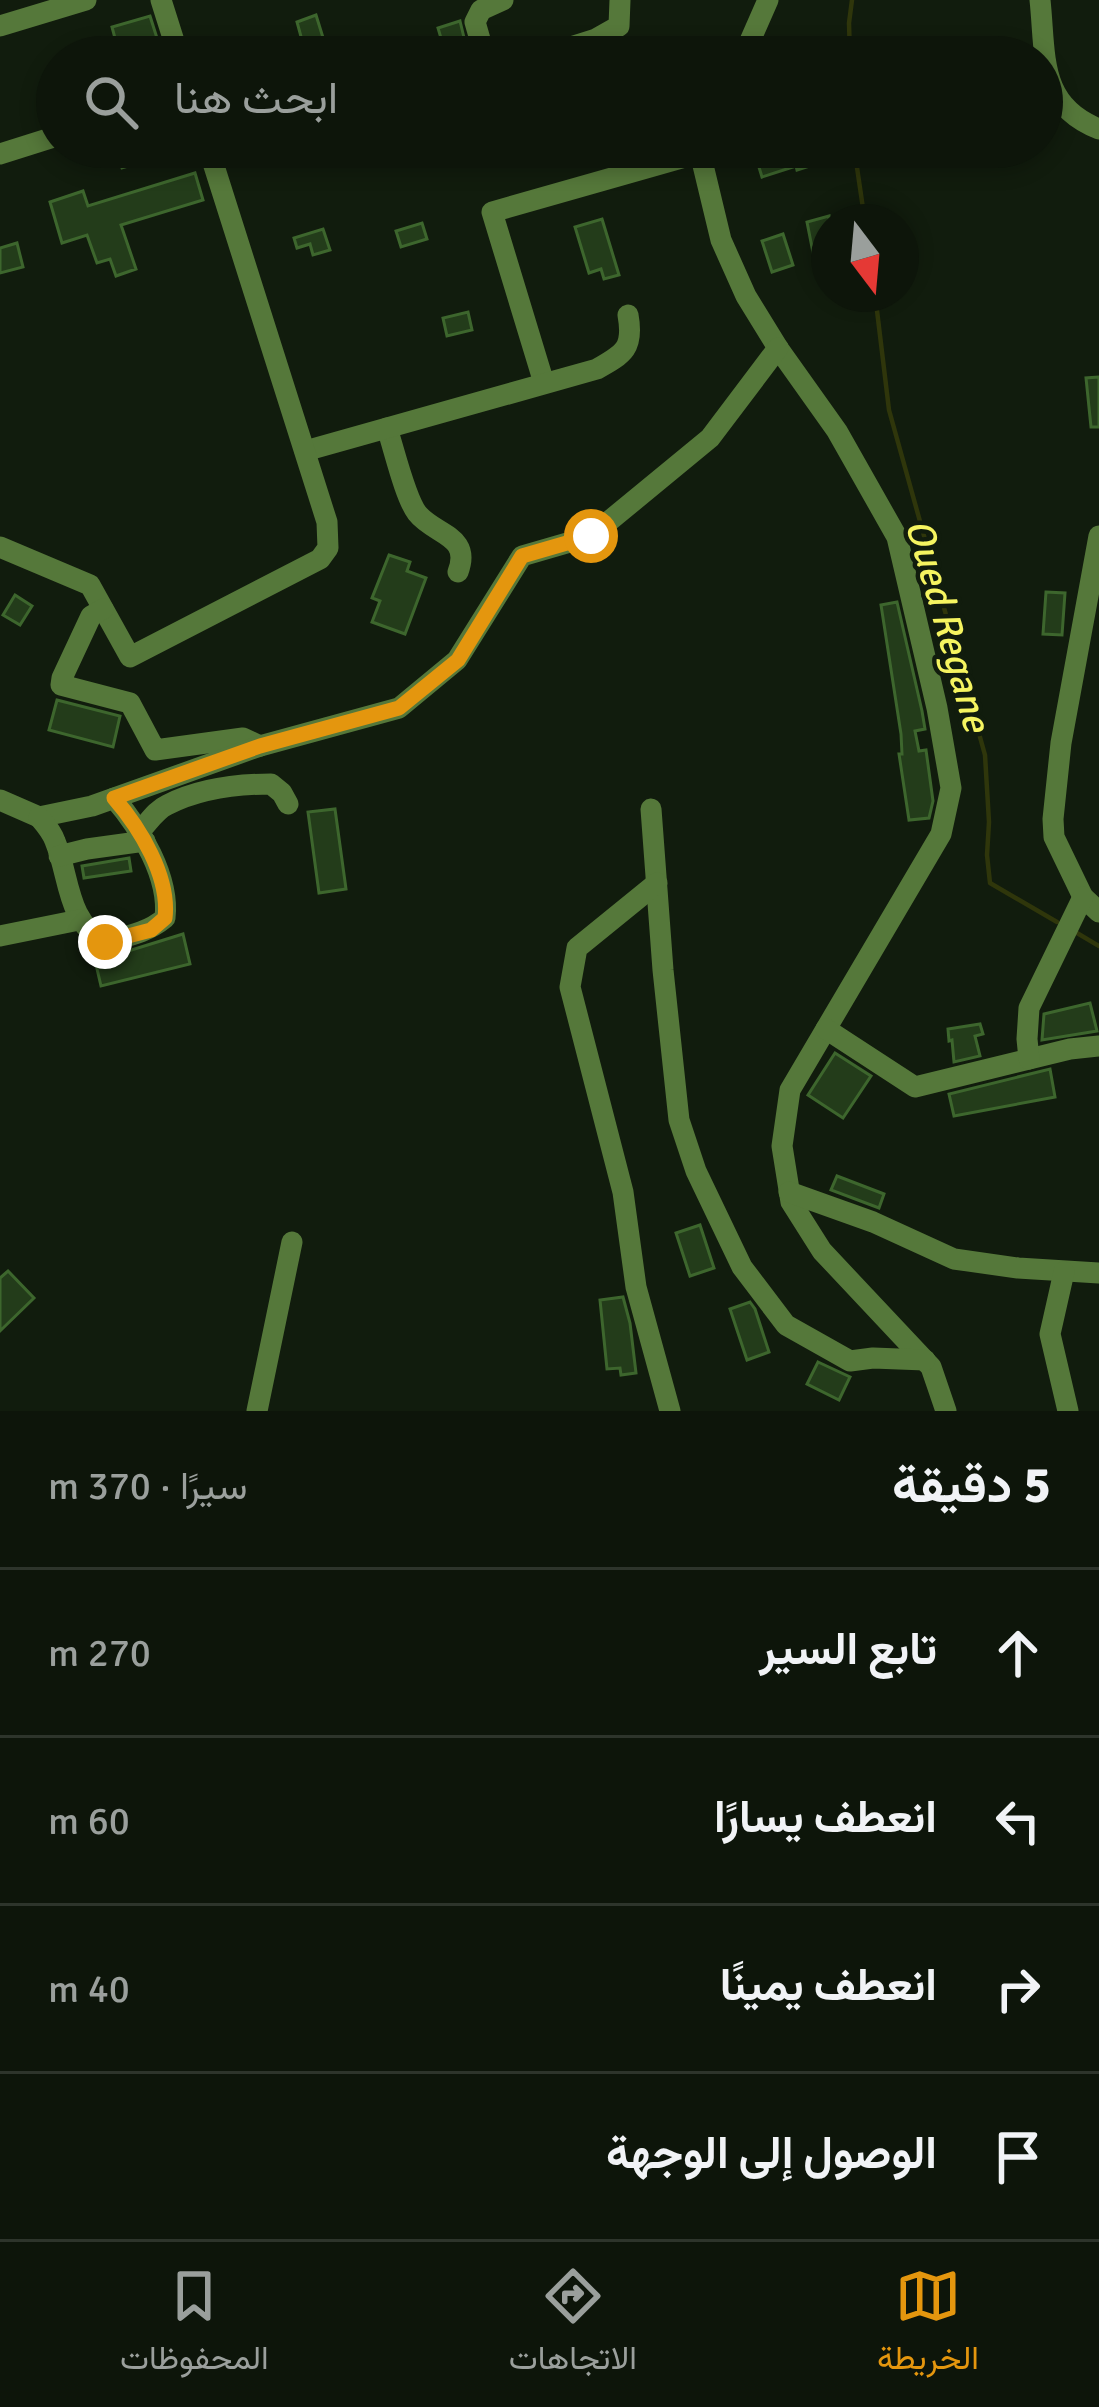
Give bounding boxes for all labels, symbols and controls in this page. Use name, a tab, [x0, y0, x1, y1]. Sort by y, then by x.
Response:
search box	[36, 36, 1063, 168]
icon: search	[78, 69, 144, 135]
text: ابحث هنا	[174, 71, 338, 126]
north arrow	[811, 204, 919, 312]
route start	[564, 509, 618, 563]
water label: Oued Regane	[895, 513, 1002, 740]
route end	[78, 915, 132, 969]
text: 5 دقيقة	[892, 1454, 1051, 1517]
text: سيرًا · 370 m	[48, 1462, 248, 1510]
icon: ahead	[985, 1620, 1051, 1686]
text: تابع السير	[759, 1622, 937, 1677]
text: 270 m	[48, 1629, 151, 1677]
icon: left	[985, 1788, 1051, 1854]
text: انعطف يسارًا	[714, 1790, 937, 1845]
text: 60 m	[48, 1797, 130, 1845]
icon: right	[985, 1956, 1051, 2022]
text: انعطف يمينًا	[720, 1958, 937, 2013]
text: 40 m	[48, 1965, 130, 2013]
icon: arrive	[985, 2124, 1051, 2190]
text: الوصول إلى الوجهة	[606, 2126, 937, 2181]
tab: المحفوظات	[120, 2263, 269, 2387]
tab: الاتجاهات	[509, 2263, 637, 2387]
tab: الخريطة	[877, 2263, 979, 2387]

